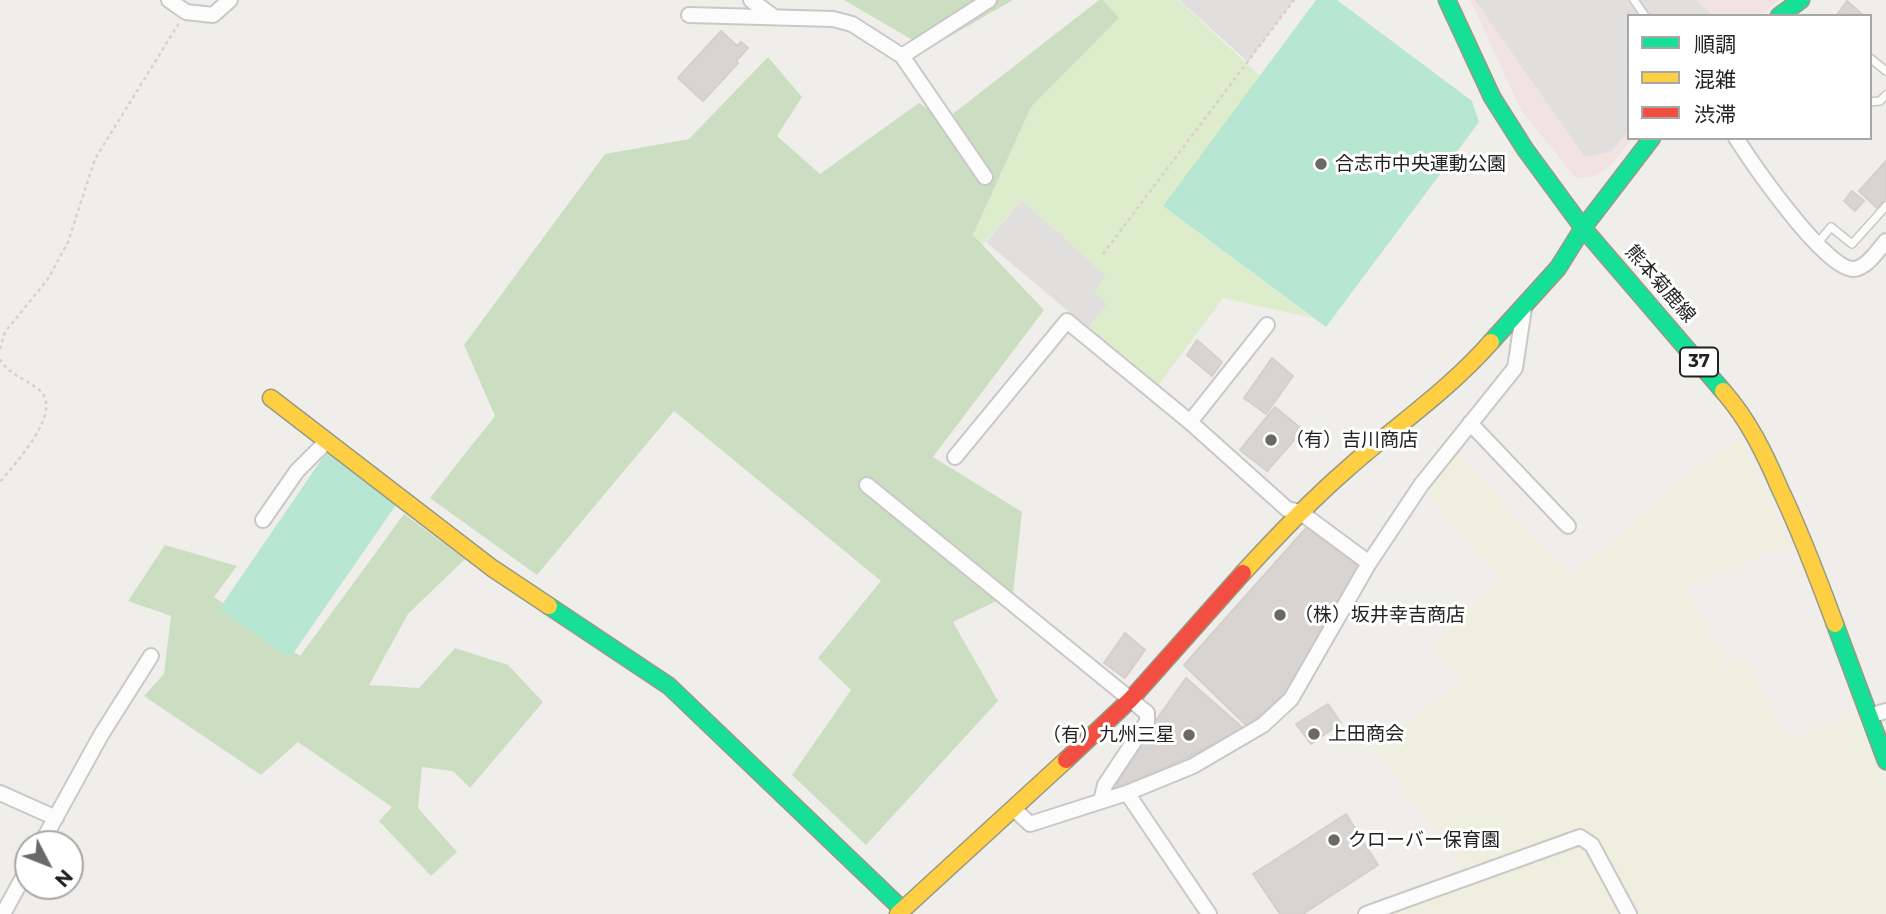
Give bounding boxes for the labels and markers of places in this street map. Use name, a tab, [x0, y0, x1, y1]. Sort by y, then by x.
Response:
place label: 合志市中央運動公園	[1335, 153, 1506, 175]
marker: 合志市中央運動公園	[1313, 156, 1329, 172]
place label: （有）吉川商店	[1285, 429, 1418, 451]
marker: （有）吉川商店	[1263, 432, 1279, 448]
place label: （株）坂井幸吉商店	[1294, 604, 1465, 626]
marker: （株）坂井幸吉商店	[1272, 607, 1288, 623]
place label: 上田商会	[1328, 723, 1404, 745]
place label: （有）九州三星	[1042, 724, 1175, 746]
marker: 上田商会	[1306, 726, 1322, 742]
marker: （有）九州三星	[1181, 727, 1197, 743]
place label: クローバー保育園	[1348, 829, 1500, 851]
marker: クローバー保育園	[1326, 832, 1342, 848]

